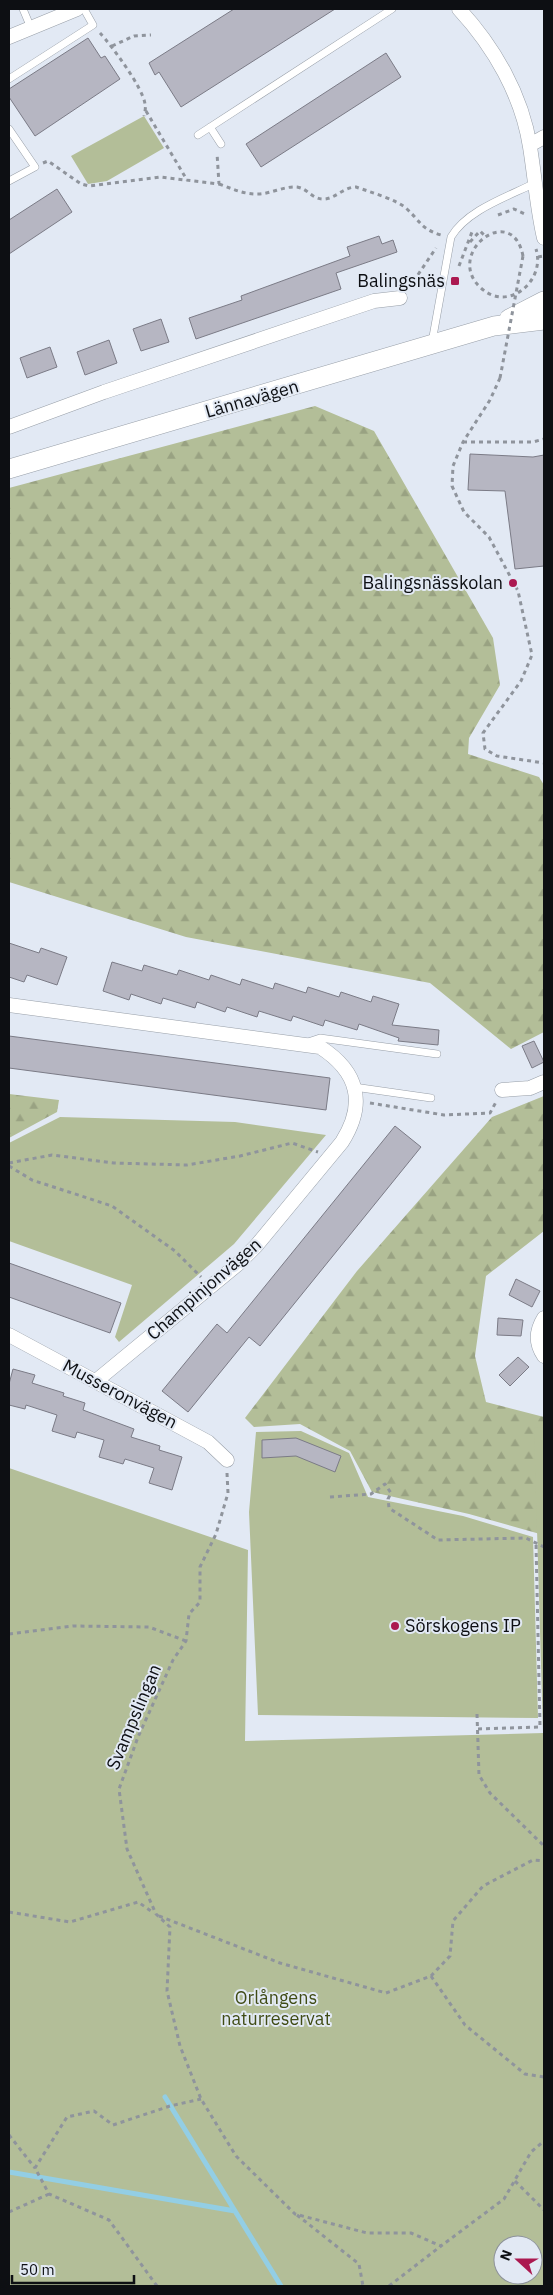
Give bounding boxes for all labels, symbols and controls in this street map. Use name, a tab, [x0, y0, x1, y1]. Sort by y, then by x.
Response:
place label: Balingsnäs	[357, 269, 445, 292]
marker: Balingsnäs	[449, 275, 461, 287]
street label: Lännavägen	[202, 374, 301, 423]
place label: Balingsnässkolan	[362, 571, 503, 594]
marker: Balingsnässkolan	[507, 577, 519, 589]
street label: Champinjonvägen	[142, 1233, 266, 1345]
street label: Musseronvägen	[59, 1354, 182, 1433]
place label: Sörskogens IP	[405, 1614, 521, 1637]
marker: Sörskogens IP	[389, 1620, 401, 1632]
street label: Svampslingan	[101, 1660, 166, 1773]
park label: Orlångens naturreservat	[221, 1986, 331, 2030]
north arrow	[493, 2235, 543, 2285]
text: N	[496, 2247, 516, 2263]
scale bar	[12, 2252, 135, 2284]
text: 50 m	[20, 2260, 55, 2279]

